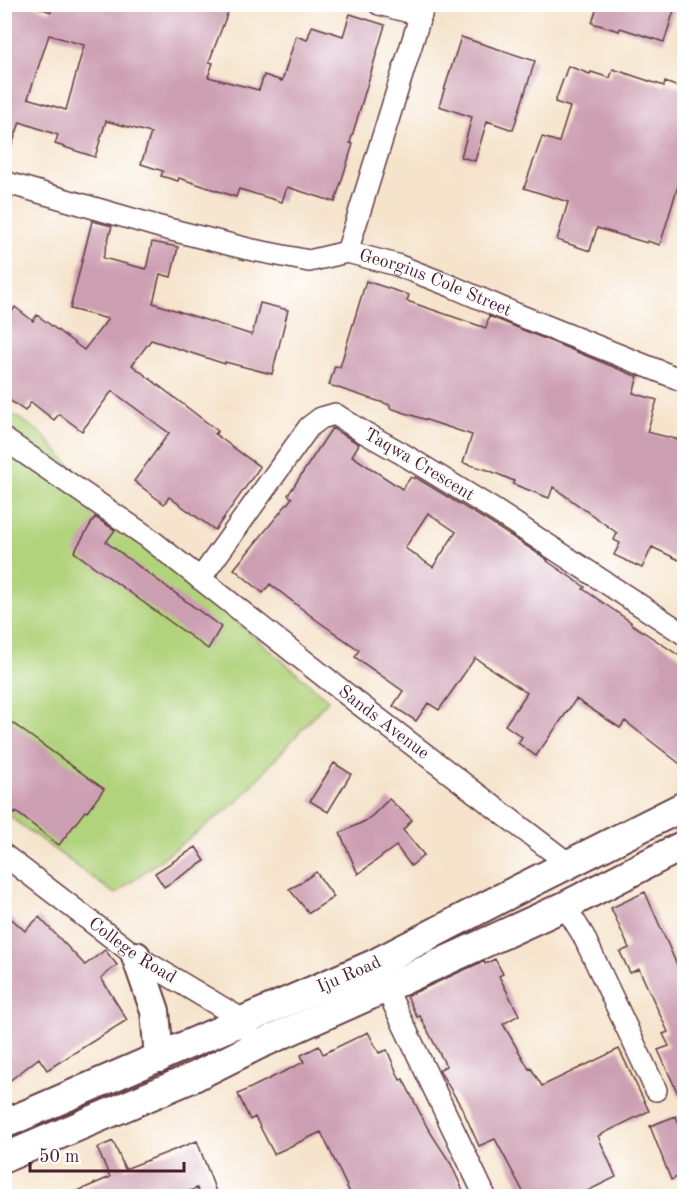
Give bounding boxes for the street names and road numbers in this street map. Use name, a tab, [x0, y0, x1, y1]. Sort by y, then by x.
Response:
street label: Georgius Cole Street	[357, 247, 514, 320]
street label: Taqwa Crescent	[361, 425, 478, 505]
street label: Sands Avenue	[335, 682, 432, 763]
street label: College Road	[85, 914, 179, 987]
street label: Iju Road	[314, 953, 384, 996]

